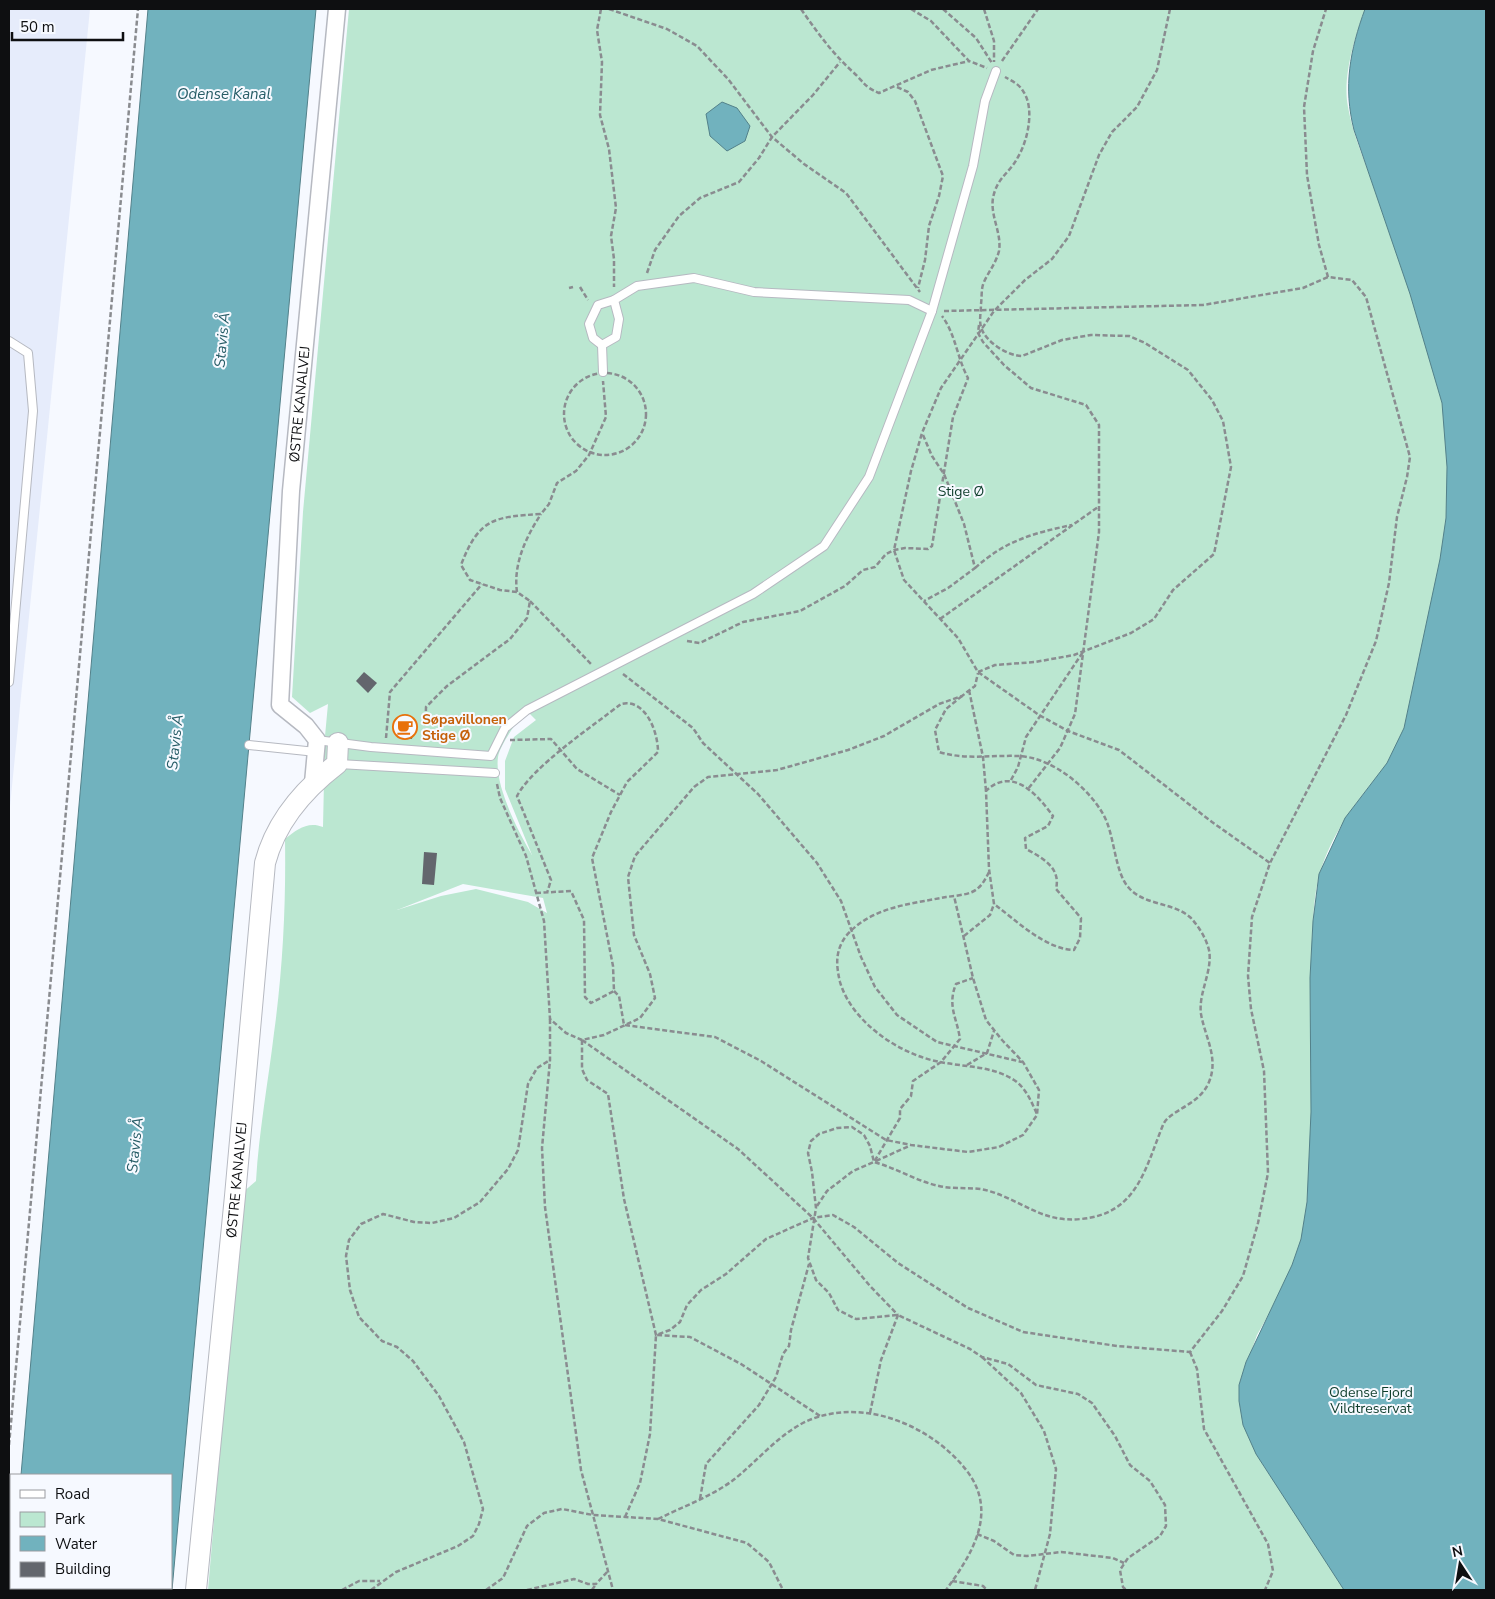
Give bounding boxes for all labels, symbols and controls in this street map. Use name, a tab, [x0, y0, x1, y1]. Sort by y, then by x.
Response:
scale bar	[12, 10, 124, 42]
text: 50 m	[20, 17, 55, 37]
water label: Odense Kanal	[177, 84, 271, 104]
water label: Stavis Å	[209, 311, 234, 369]
street label: ØSTRE KANALVEJ	[285, 345, 315, 463]
park label: Stige Ø	[938, 482, 984, 501]
place label: Søpavillonen Stige Ø	[422, 710, 507, 745]
water label: Stavis Å	[161, 713, 188, 771]
cafe icon: Søpavillonen Stige Ø	[392, 714, 418, 740]
water label: Stavis Å	[121, 1116, 148, 1174]
street label: ØSTRE KANALVEJ	[222, 1121, 252, 1239]
park label: Odense Fjord Vildtreservat	[1329, 1383, 1413, 1418]
legend	[10, 1474, 172, 1589]
text: Road	[55, 1484, 90, 1504]
text: Park	[55, 1509, 85, 1529]
text: Water	[55, 1534, 98, 1554]
north arrow	[1435, 1539, 1485, 1589]
text: N	[1450, 1541, 1465, 1562]
text: Building	[55, 1559, 111, 1579]

